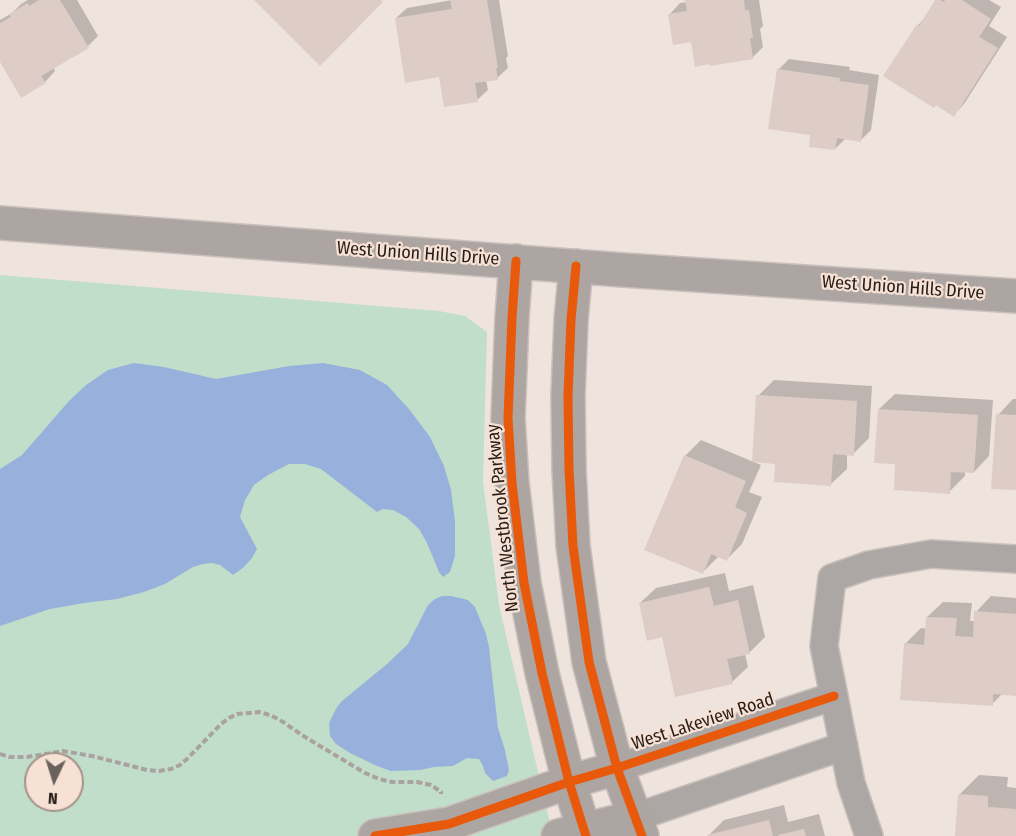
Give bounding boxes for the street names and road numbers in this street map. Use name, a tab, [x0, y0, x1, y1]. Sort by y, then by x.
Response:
street label: West Union Hills Drive	[336, 238, 500, 270]
street label: West Union Hills Drive	[821, 272, 985, 304]
street label: North Westbrook Parkway	[482, 423, 524, 613]
street label: West Lakeview Road	[629, 689, 777, 755]

